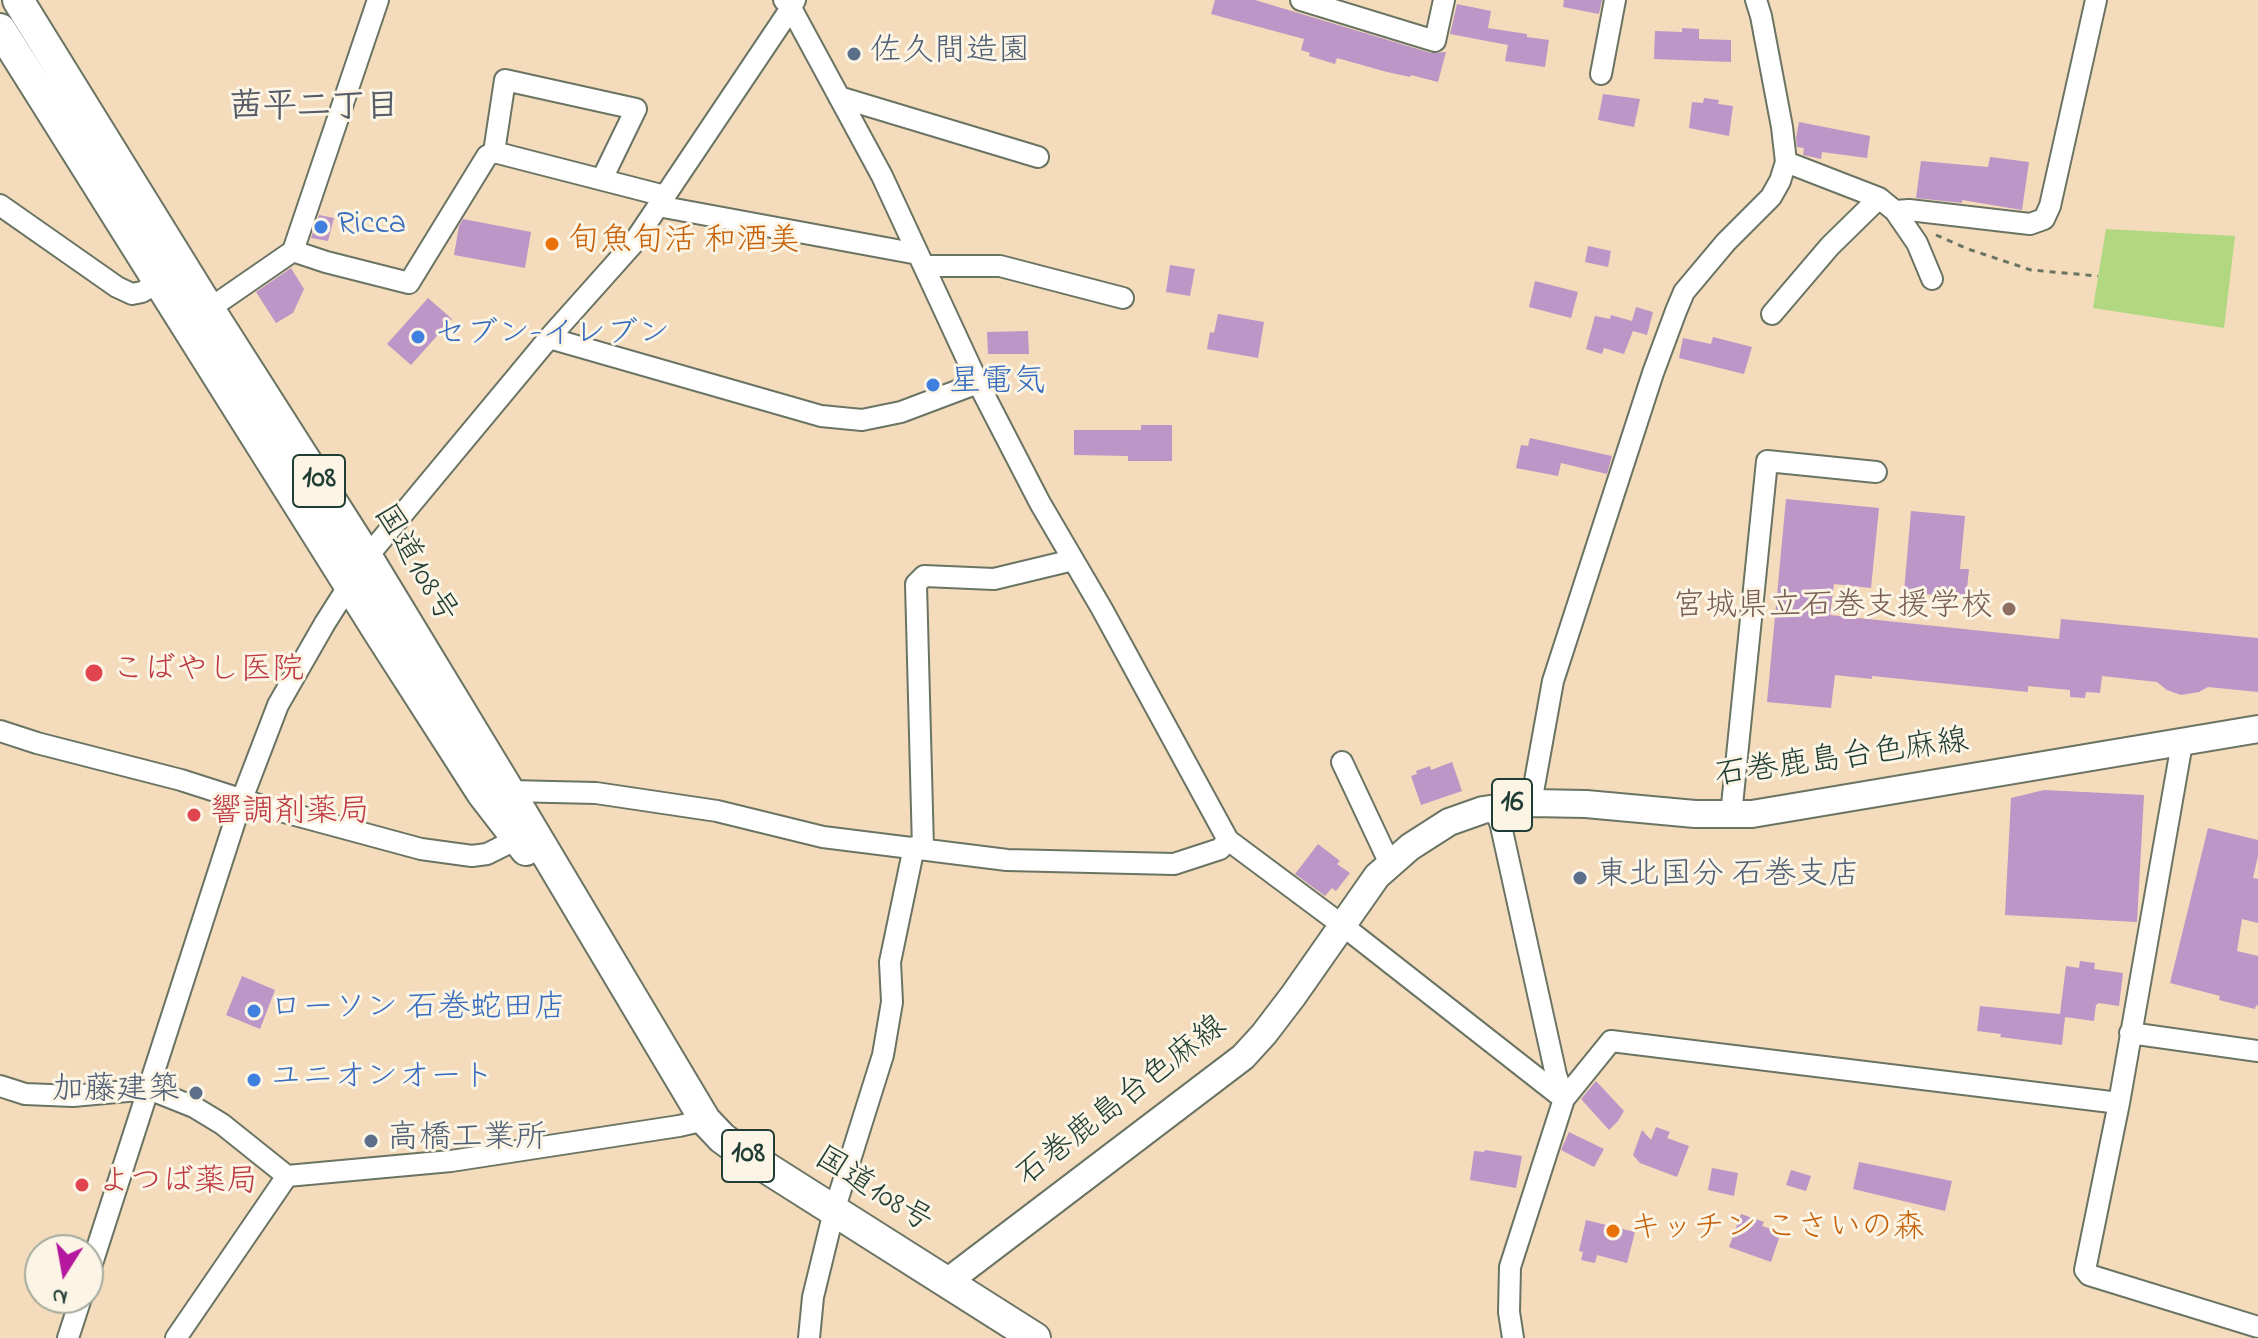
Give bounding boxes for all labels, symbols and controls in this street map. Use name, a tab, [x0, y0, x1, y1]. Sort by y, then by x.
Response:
place label: 佐久間造園	[870, 35, 1030, 73]
marker: 佐久間造園	[845, 45, 863, 63]
district label: 茜平二丁目	[229, 90, 399, 130]
place label: Ricca	[337, 208, 406, 246]
marker: Ricca	[312, 218, 330, 236]
place label: 旬魚旬活 和酒美	[568, 225, 800, 263]
marker: 旬魚旬活 和酒美	[543, 235, 561, 253]
place label: セブン-イレブン	[434, 318, 670, 356]
marker: セブン-イレブン	[409, 328, 427, 346]
place label: 星電気	[949, 366, 1045, 404]
marker: 星電気	[924, 376, 942, 394]
road number: 108	[293, 455, 345, 507]
street label: 国道108号	[363, 499, 463, 631]
place label: 宮城県立石巻支援学校	[1673, 590, 1993, 628]
marker: 宮城県立石巻支援学校	[2000, 600, 2018, 618]
place label: こばやし医院	[112, 654, 304, 692]
marker: こばやし医院	[83, 662, 105, 684]
street label: 石巻鹿島台色麻線	[1713, 724, 1971, 798]
road number: 16	[1492, 779, 1532, 831]
place label: 響調剤薬局	[210, 796, 370, 834]
marker: 響調剤薬局	[185, 806, 203, 824]
place label: 東北国分 石巻支店	[1596, 859, 1860, 897]
marker: 東北国分 石巻支店	[1571, 869, 1589, 887]
place label: ローソン 石巻蛇田店	[270, 992, 566, 1030]
marker: ローソン 石巻蛇田店	[245, 1002, 263, 1020]
street label: 石巻鹿島台色麻線	[1010, 1009, 1236, 1197]
place label: ユニオンオート	[270, 1061, 494, 1099]
marker: ユニオンオート	[245, 1071, 263, 1089]
place label: 加藤建築	[52, 1074, 180, 1112]
marker: 加藤建築	[187, 1084, 205, 1102]
place label: 高橋工業所	[387, 1122, 547, 1160]
road number: 108	[722, 1130, 774, 1182]
marker: 高橋工業所	[362, 1132, 380, 1150]
street label: 国道108号	[806, 1141, 938, 1243]
place label: よつば薬局	[98, 1166, 258, 1204]
marker: よつば薬局	[73, 1176, 91, 1194]
place label: キッチン こさいの森	[1629, 1212, 1925, 1250]
marker: キッチン こさいの森	[1604, 1222, 1622, 1240]
north arrow	[24, 1234, 104, 1314]
text: N	[49, 1278, 70, 1313]

